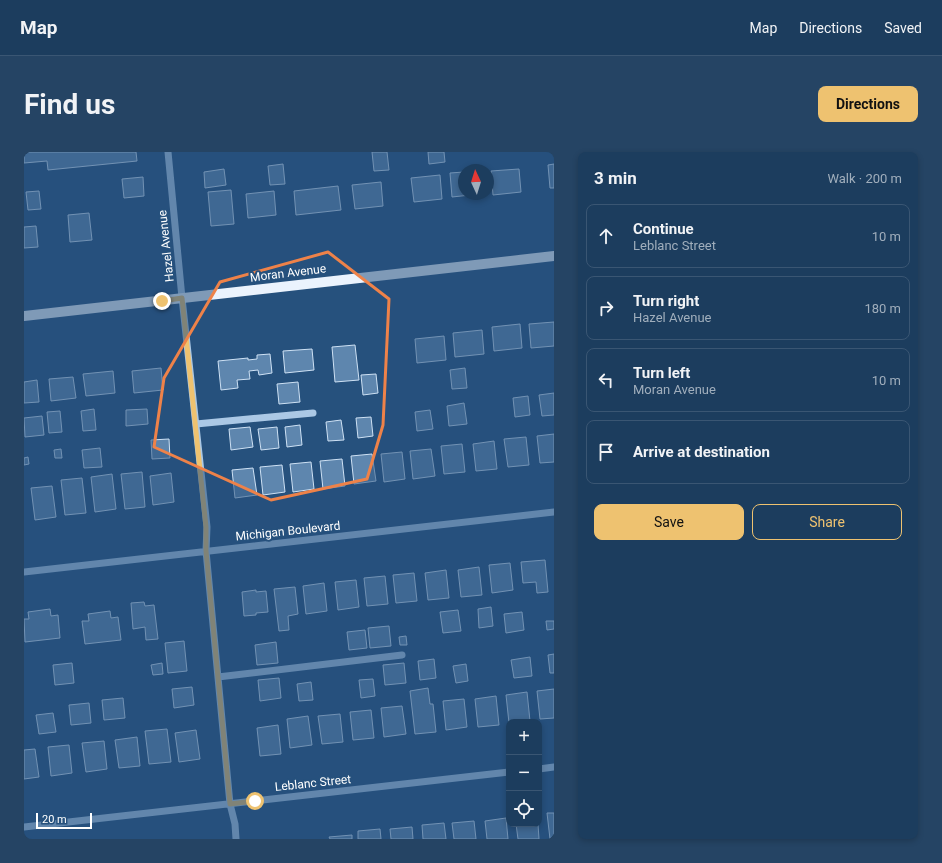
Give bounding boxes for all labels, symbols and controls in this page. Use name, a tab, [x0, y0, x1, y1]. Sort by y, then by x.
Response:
text: Map	[20, 16, 58, 39]
text: Map	[750, 20, 777, 36]
text: Directions	[799, 20, 862, 36]
text: Saved	[884, 20, 922, 36]
button: Directions	[818, 86, 918, 122]
text: Find us	[24, 88, 115, 121]
north arrow	[458, 164, 494, 200]
text: 3 min	[594, 168, 637, 188]
text: Walk · 200 m	[827, 171, 902, 186]
street label: Hazel Avenue	[155, 209, 177, 283]
text: Continue	[633, 220, 694, 238]
icon: ahead	[595, 225, 617, 247]
text: 10 m	[872, 229, 901, 244]
text: Leblanc Street	[633, 238, 716, 253]
street label: Moran Avenue	[249, 261, 327, 285]
route end	[153, 292, 171, 310]
text: Turn right	[633, 292, 699, 310]
icon: right	[595, 297, 617, 319]
text: 180 m	[864, 301, 901, 316]
text: Hazel Avenue	[633, 310, 711, 325]
text: Turn left	[633, 364, 690, 382]
icon: left	[595, 369, 617, 391]
text: 10 m	[872, 373, 901, 388]
text: Moran Avenue	[633, 382, 716, 397]
icon: arrive	[595, 441, 617, 463]
text: Arrive at destination	[633, 443, 770, 461]
button: Save	[594, 504, 744, 540]
button: Share	[752, 504, 902, 540]
street label: Michigan Boulevard	[235, 519, 341, 543]
map controls	[506, 719, 542, 827]
button: +	[506, 719, 542, 755]
button: −	[506, 755, 542, 791]
street label: Leblanc Street	[274, 772, 352, 794]
button: locate	[506, 791, 542, 827]
route start	[246, 792, 264, 810]
scale bar	[36, 811, 92, 830]
text: 20 m	[42, 813, 67, 826]

